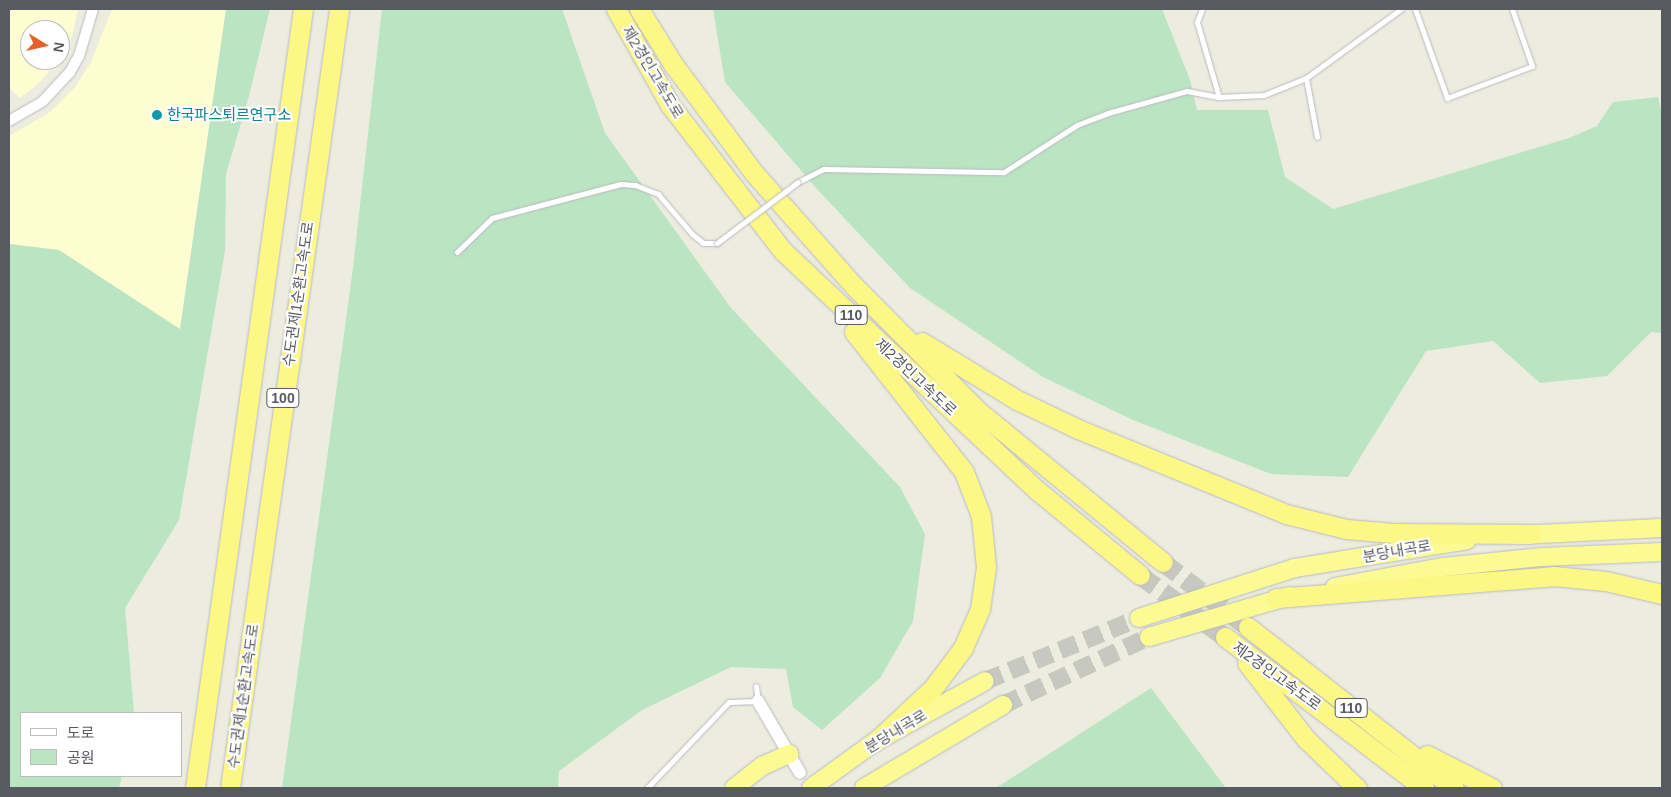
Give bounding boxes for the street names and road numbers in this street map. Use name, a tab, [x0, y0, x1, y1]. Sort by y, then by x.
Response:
street label: 제2경인고속도로	[618, 22, 688, 122]
street label: 수도권제1순환고속도로	[279, 220, 317, 368]
road number: 110	[834, 304, 868, 326]
street label: 제2경인고속도로	[871, 335, 961, 419]
road number: 100	[266, 386, 300, 409]
street label: 분당내곡로	[1361, 536, 1433, 566]
street label: 수도권제1순환고속도로	[224, 622, 262, 770]
street label: 제2경인고속도로	[1229, 638, 1325, 714]
road number: 110	[1334, 696, 1368, 720]
street label: 분당내곡로	[862, 706, 930, 756]

